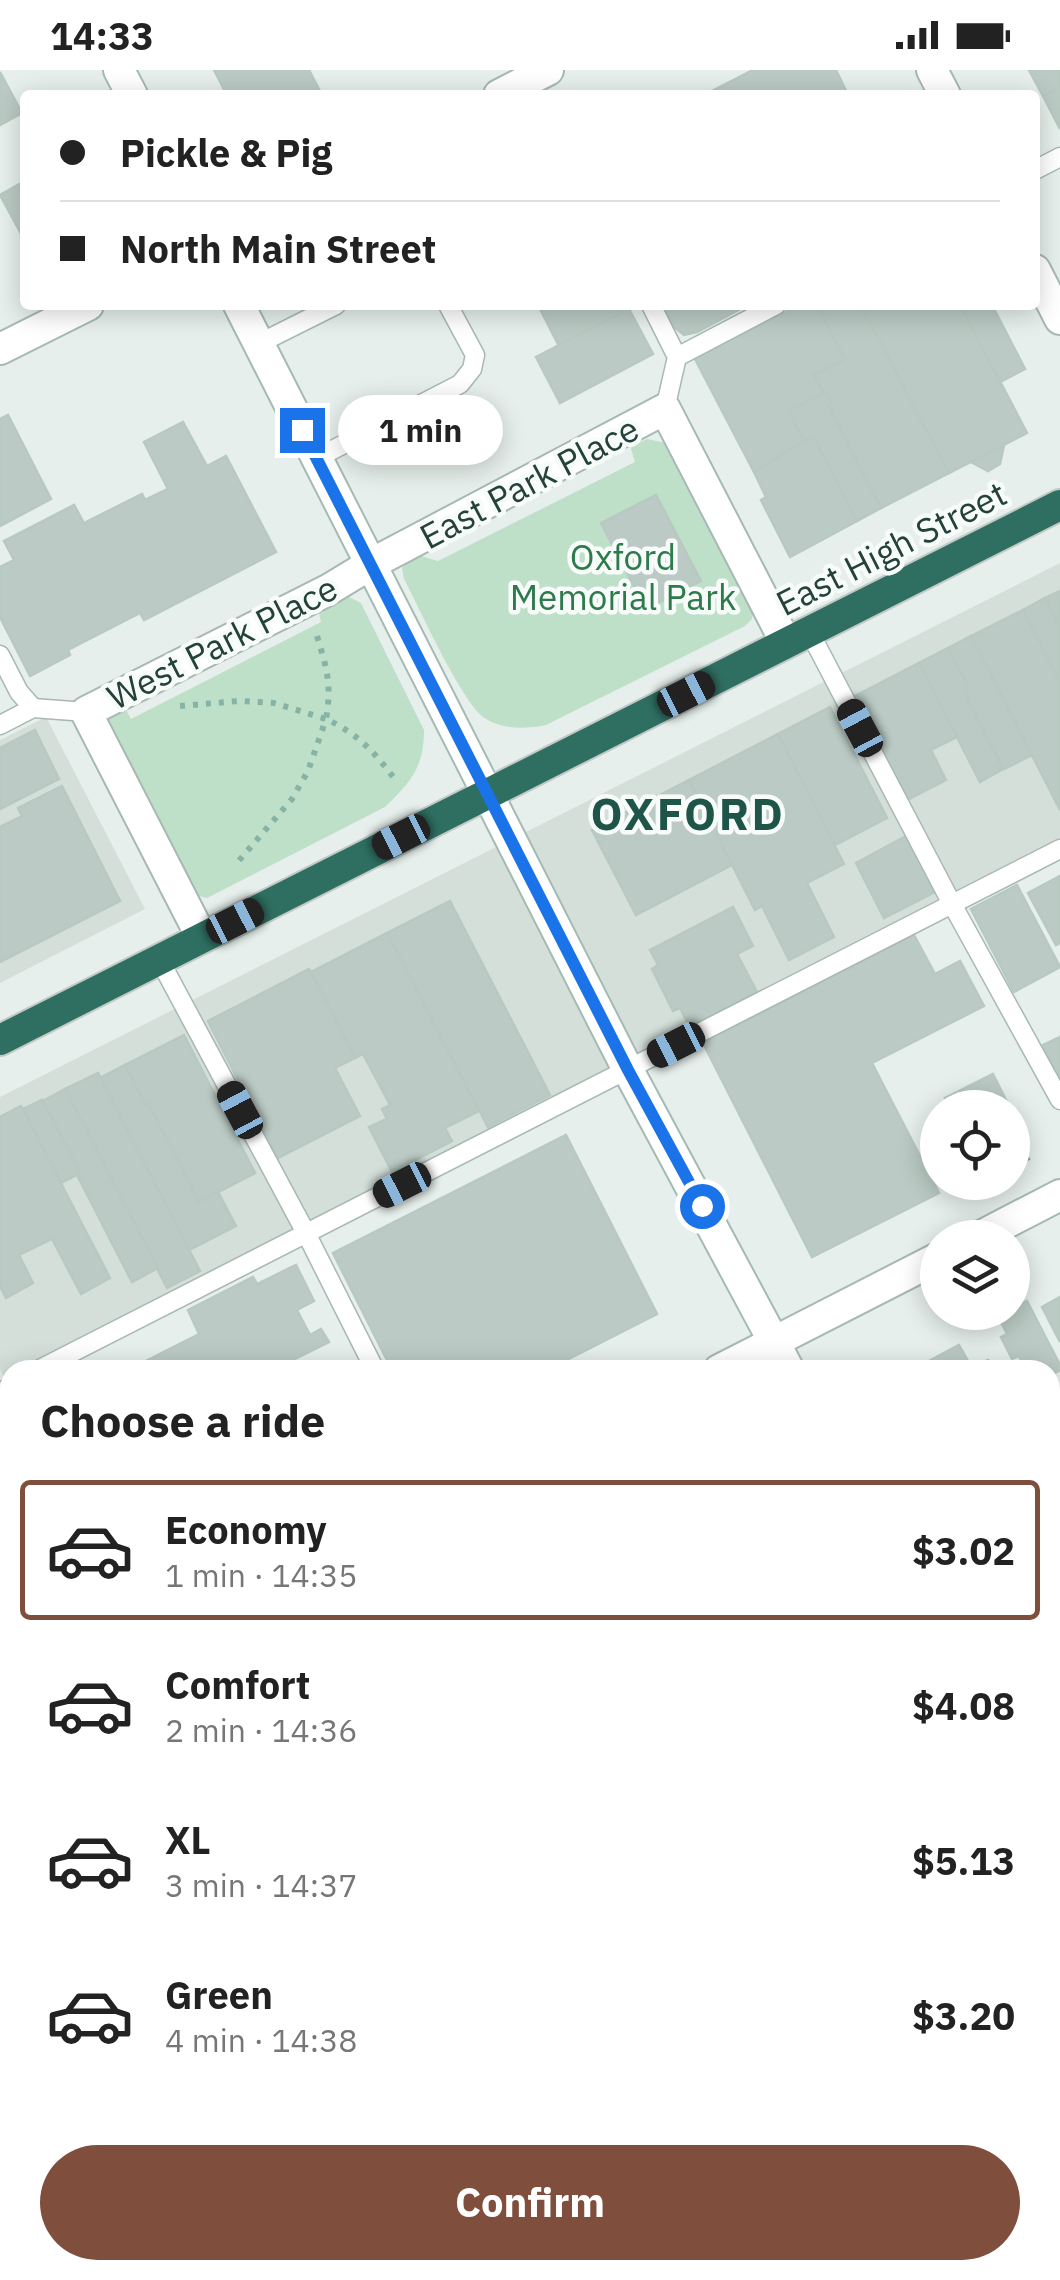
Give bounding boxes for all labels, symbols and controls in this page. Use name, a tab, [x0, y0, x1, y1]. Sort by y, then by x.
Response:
text: 14:33	[50, 11, 154, 60]
text: Pickle & Pig	[120, 128, 332, 177]
text: North Main Street	[120, 224, 436, 273]
callout: 1 min	[337, 395, 502, 465]
street label: East Park Place	[412, 405, 646, 559]
route end	[280, 408, 325, 453]
text: 1 min	[379, 409, 462, 451]
street label: East High Street	[768, 470, 1014, 626]
park label: Oxford Memorial Park	[510, 534, 736, 620]
street label: West Park Place	[99, 564, 345, 720]
car	[652, 667, 720, 721]
car	[833, 694, 887, 762]
district label: OXFORD	[591, 784, 785, 842]
car	[367, 810, 435, 864]
car	[201, 894, 269, 948]
car	[642, 1018, 710, 1072]
car	[213, 1076, 267, 1144]
map controls	[920, 1090, 1030, 1330]
button: locate	[920, 1090, 1030, 1200]
car	[368, 1158, 436, 1212]
route start	[680, 1184, 725, 1229]
button: layers	[920, 1220, 1030, 1330]
text: Choose a ride	[40, 1391, 325, 1449]
icon: car	[45, 1505, 135, 1595]
text: Economy	[165, 1505, 327, 1554]
text: $3.02	[912, 1526, 1015, 1575]
text: 1 min · 14:35	[165, 1554, 358, 1596]
icon: car	[45, 1660, 135, 1750]
text: Comfort	[165, 1660, 310, 1709]
text: $4.08	[912, 1681, 1015, 1730]
text: 2 min · 14:36	[165, 1709, 358, 1751]
icon: car	[45, 1815, 135, 1905]
text: XL	[165, 1815, 211, 1864]
text: $5.13	[912, 1836, 1015, 1885]
text: 3 min · 14:37	[165, 1864, 358, 1906]
icon: car	[45, 1970, 135, 2060]
text: Green	[165, 1970, 273, 2019]
text: $3.20	[912, 1991, 1015, 2040]
text: 4 min · 14:38	[165, 2019, 358, 2061]
button: Confirm	[40, 2145, 1020, 2260]

